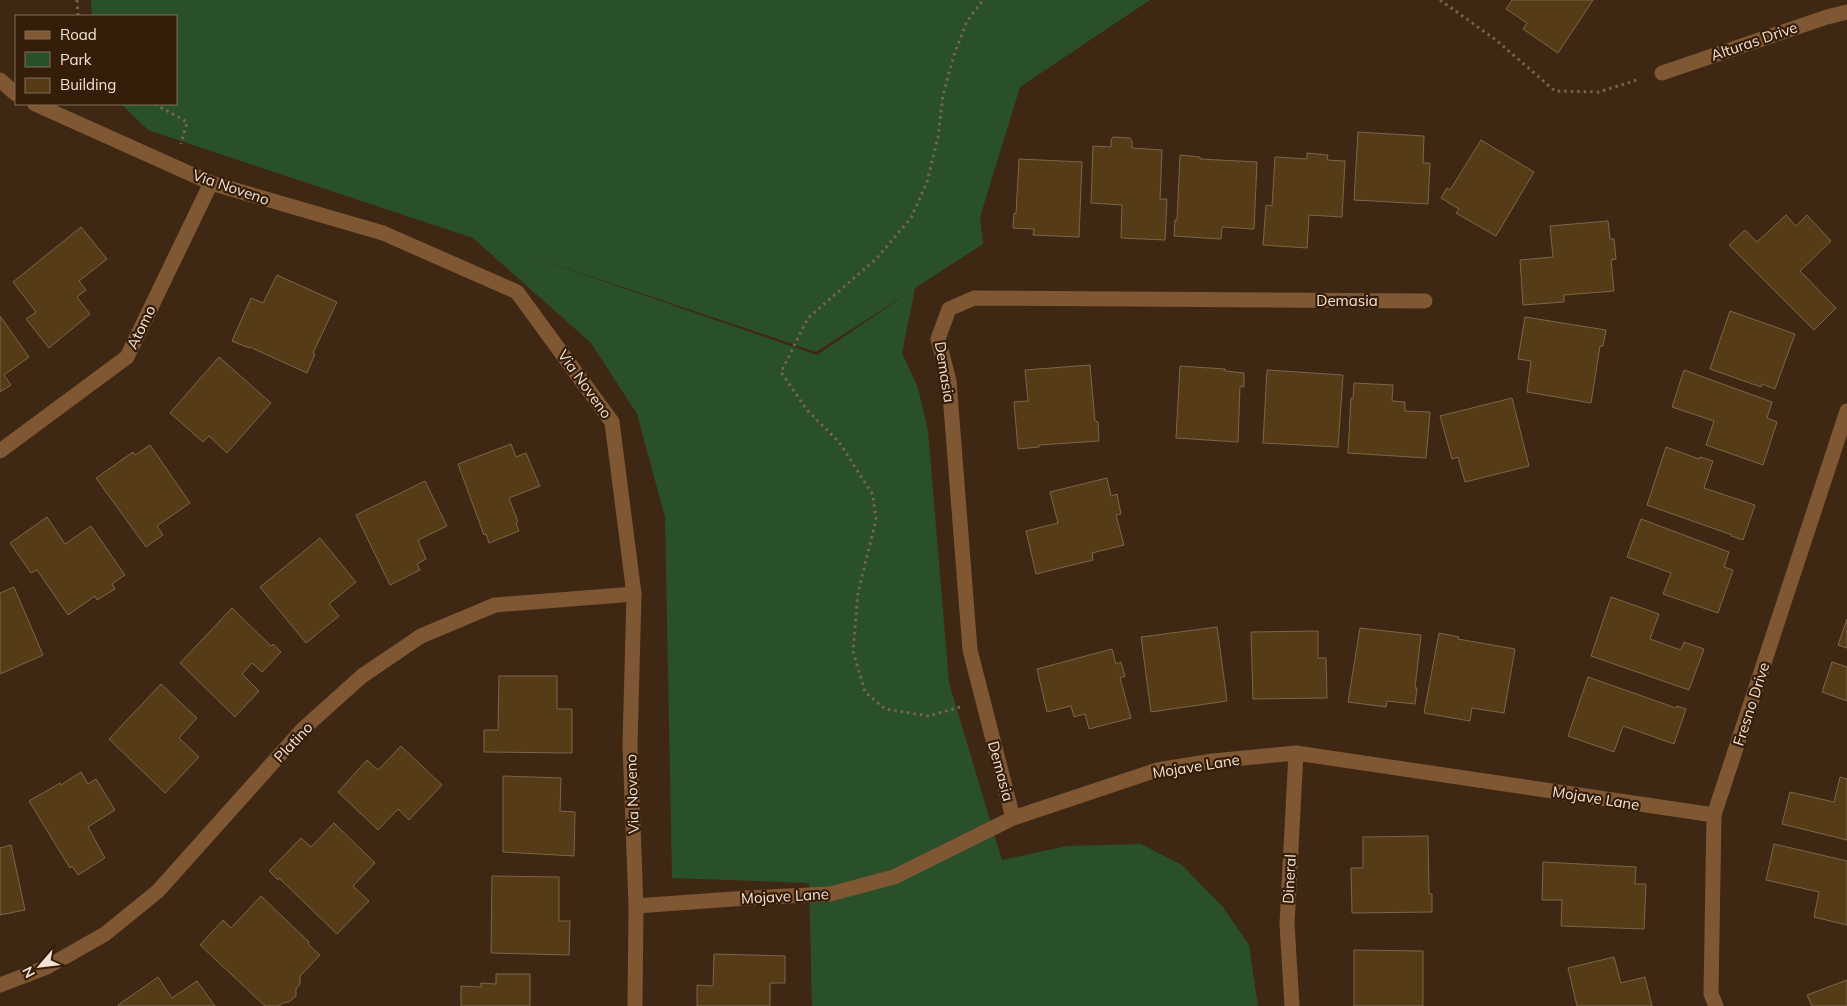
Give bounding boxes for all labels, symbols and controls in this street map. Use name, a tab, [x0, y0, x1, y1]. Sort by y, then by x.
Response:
legend	[15, 15, 178, 105]
street label: Alturas Drive	[1708, 17, 1800, 65]
text: Road	[60, 25, 97, 44]
text: Park	[60, 50, 92, 69]
text: Building	[60, 75, 116, 94]
street label: Via Noveno	[190, 165, 272, 209]
street label: Demasia	[1316, 291, 1378, 310]
street label: Atomo	[122, 302, 160, 352]
street label: Demasia	[931, 340, 959, 404]
street label: Via Noveno	[554, 346, 616, 422]
street label: Fresno Drive	[1729, 660, 1773, 748]
street label: Platino	[270, 718, 316, 766]
street label: Demasia	[984, 739, 1018, 803]
street label: Mojave Lane	[1151, 750, 1241, 782]
street label: Via Noveno	[621, 754, 643, 834]
street label: Mojave Lane	[1551, 782, 1641, 814]
street label: Dineral	[1278, 854, 1300, 904]
street label: Mojave Lane	[741, 884, 829, 908]
north arrow	[15, 941, 65, 991]
text: N	[18, 963, 39, 981]

